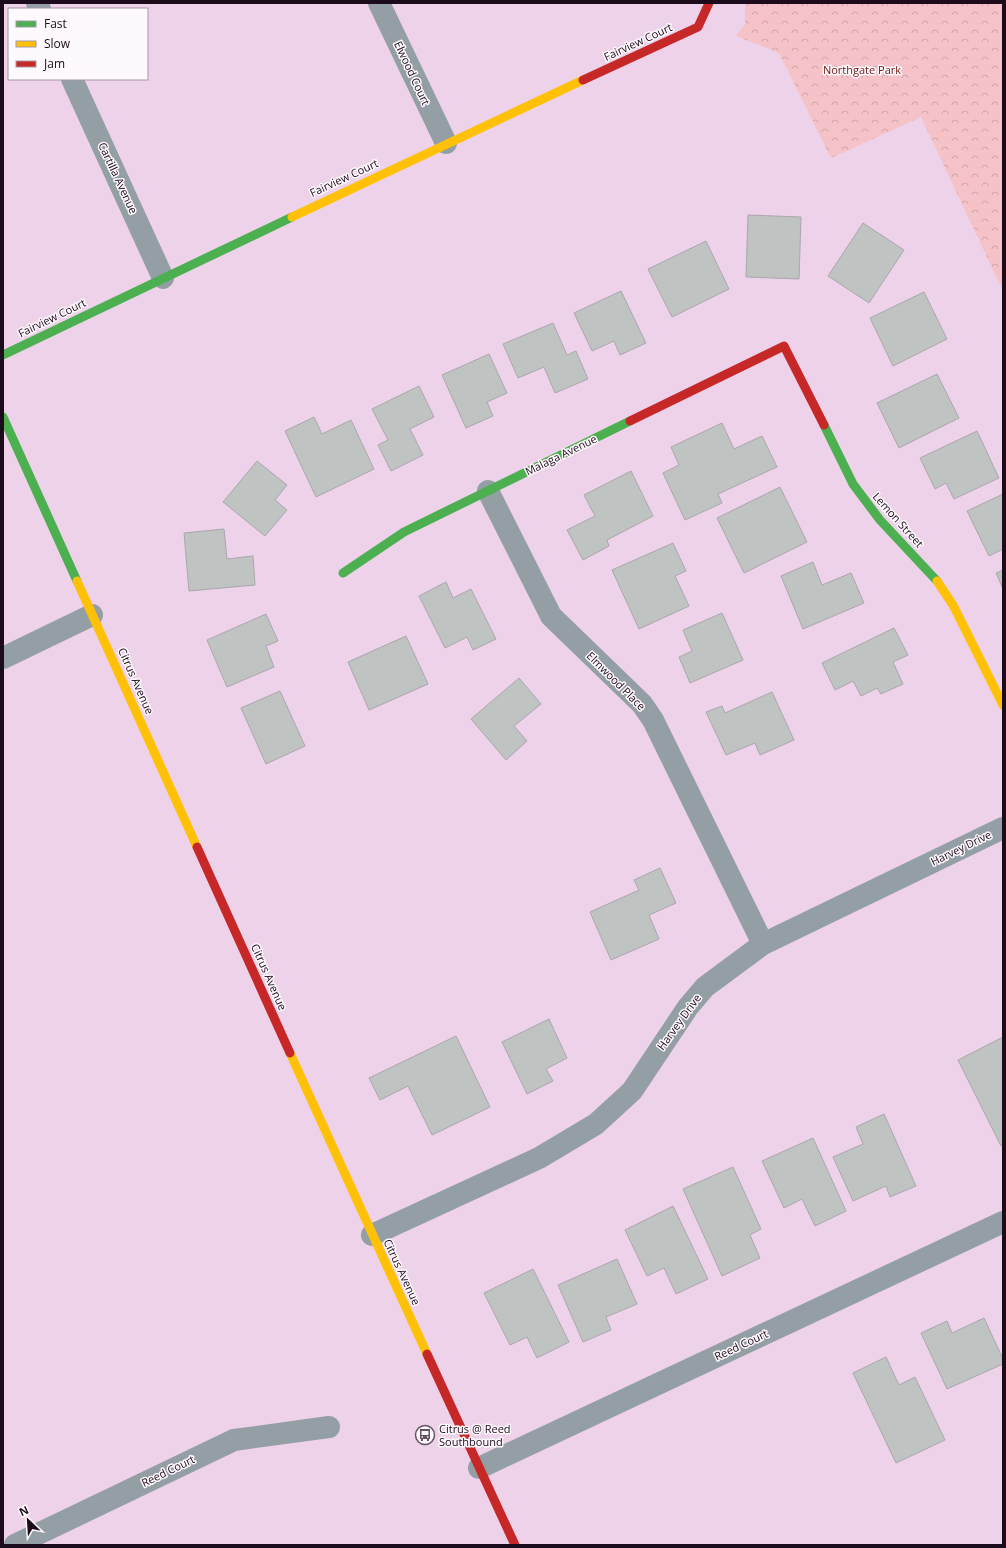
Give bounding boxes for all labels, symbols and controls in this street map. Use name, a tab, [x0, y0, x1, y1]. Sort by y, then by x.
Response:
legend	[8, 8, 148, 80]
text: Fast	[44, 15, 67, 32]
street label: Fairview Court	[601, 19, 674, 64]
text: Slow	[44, 35, 71, 52]
street label: Elwood Court	[391, 38, 434, 107]
text: Jam	[43, 55, 65, 72]
park label: Northgate Park	[823, 62, 901, 77]
street label: Cartilla Avenue	[95, 140, 142, 216]
street label: Fairview Court	[307, 155, 380, 200]
street label: Fairview Court	[15, 295, 88, 340]
street label: Malaga Avenue	[522, 431, 599, 478]
street label: Lemon Street	[870, 489, 927, 550]
street label: Citrus Avenue	[115, 645, 158, 716]
street label: Elmwood Place	[584, 648, 649, 713]
street label: Harvey Drive	[928, 826, 994, 869]
street label: Citrus Avenue	[248, 941, 291, 1012]
street label: Harvey Drive	[653, 991, 704, 1053]
street label: Citrus Avenue	[381, 1236, 424, 1307]
street label: Reed Court	[712, 1326, 770, 1363]
place label: Citrus @ Reed Southbound	[439, 1421, 511, 1449]
bus stop icon: Citrus @ Reed Southbound	[414, 1424, 436, 1446]
street label: Reed Court	[139, 1451, 197, 1490]
north arrow	[8, 1500, 48, 1540]
text: N	[16, 1502, 31, 1519]

